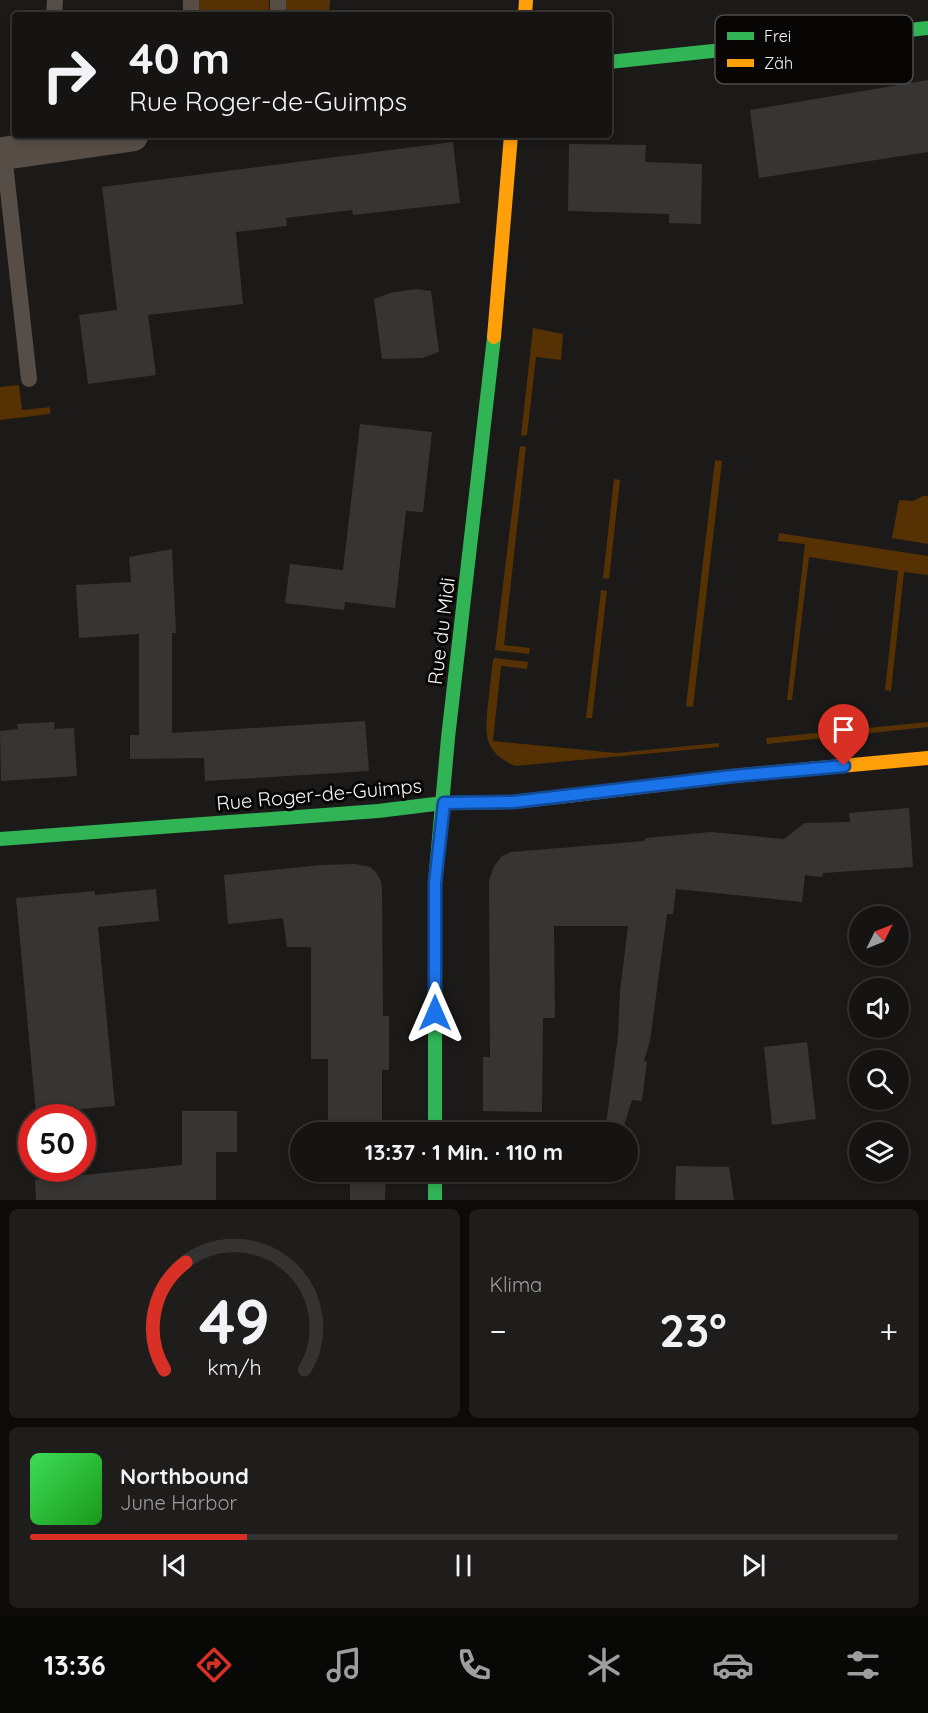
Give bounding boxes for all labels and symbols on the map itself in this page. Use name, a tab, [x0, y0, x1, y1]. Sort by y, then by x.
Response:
legend	[715, 15, 913, 84]
text: Frei	[764, 26, 791, 46]
text: Zäh	[764, 53, 793, 73]
street label: Rue du Midi	[422, 576, 460, 686]
pin	[818, 704, 869, 766]
street label: Rue Roger-de-Guimps	[215, 773, 423, 815]
north arrow	[849, 906, 909, 966]
position arrow	[403, 981, 467, 1045]
speed limit sign: 50	[18, 1104, 96, 1182]

